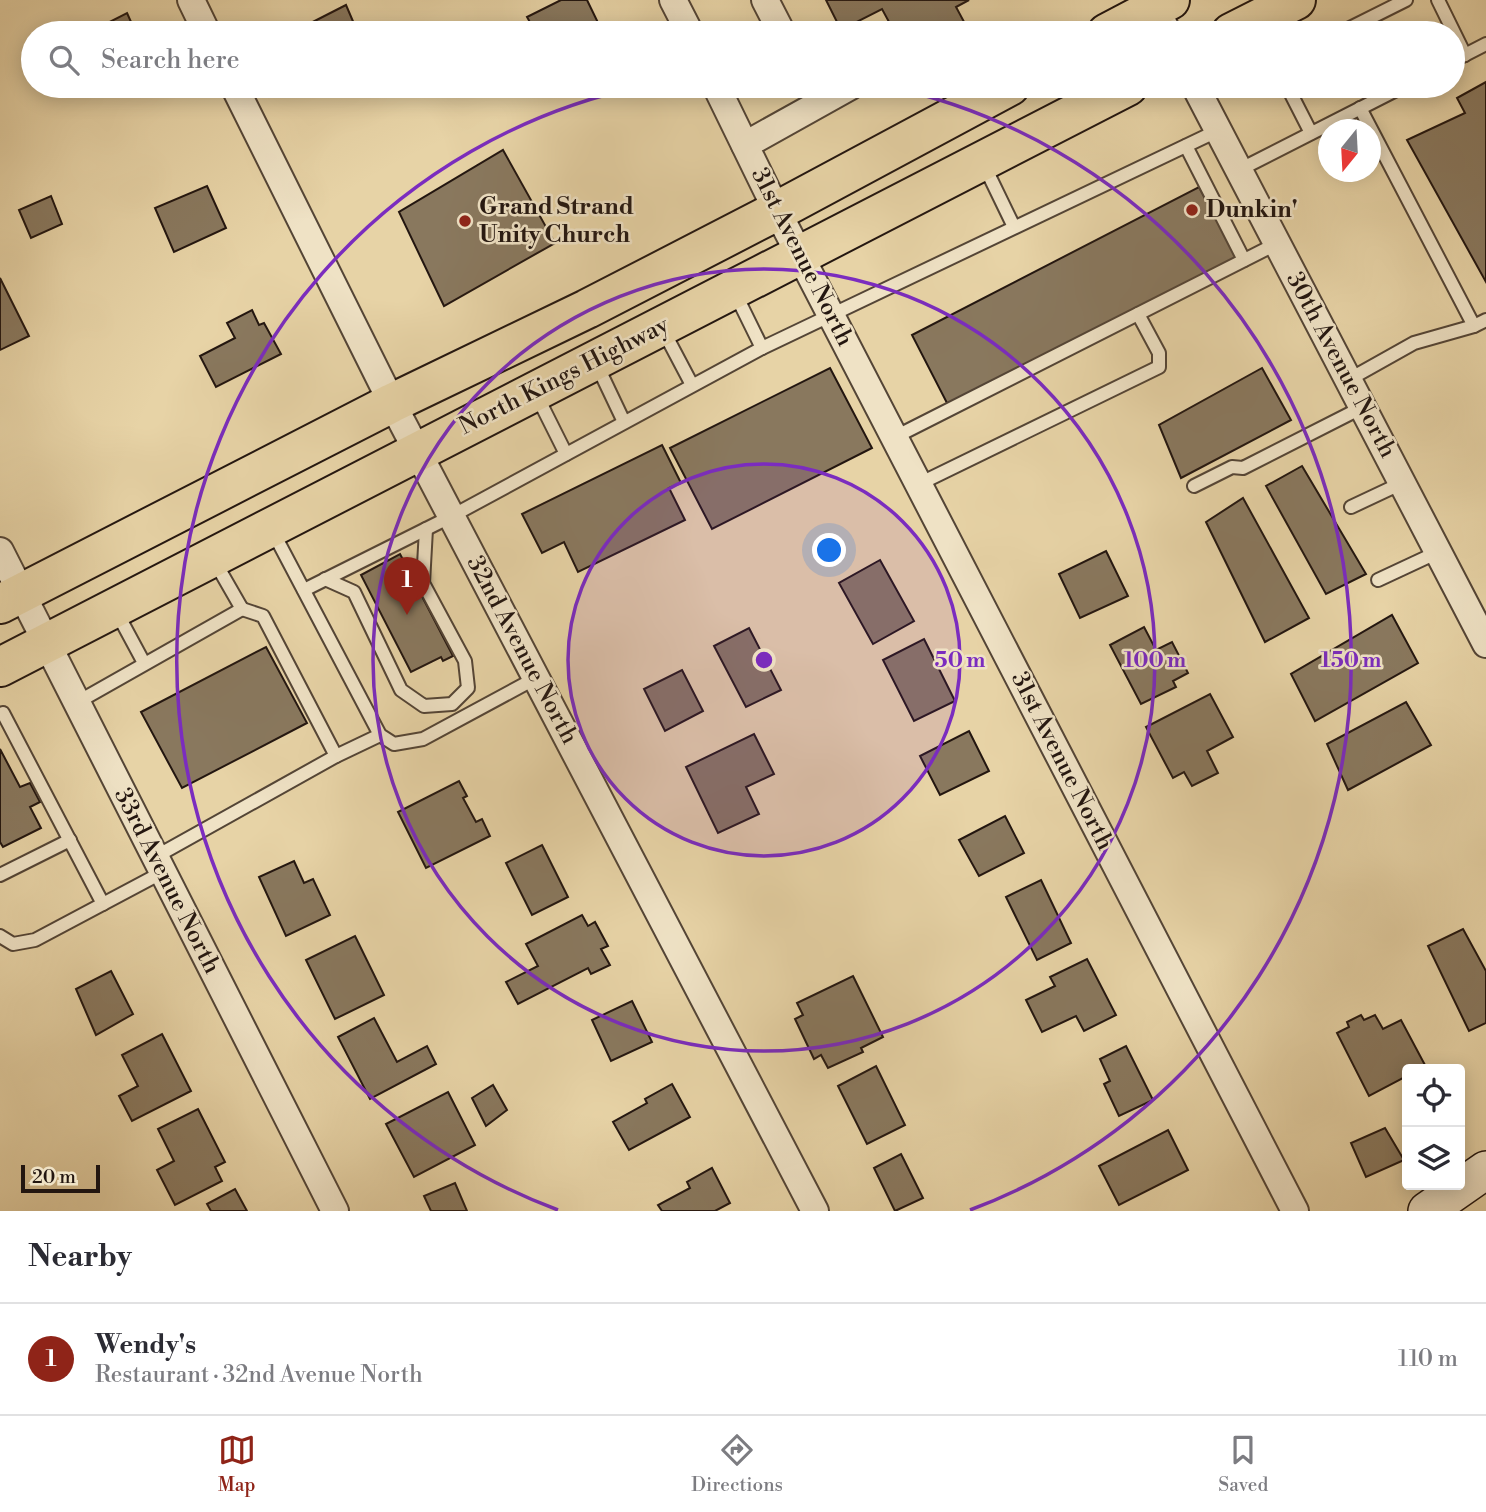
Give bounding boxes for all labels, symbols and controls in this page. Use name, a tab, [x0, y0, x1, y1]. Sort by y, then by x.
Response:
search box	[21, 21, 1465, 98]
icon: search	[45, 41, 83, 79]
text: Search here	[101, 44, 240, 76]
north arrow	[1318, 119, 1381, 182]
street label: 31st Avenue North	[744, 163, 860, 351]
place label: Grand Strand Unity Church	[479, 192, 634, 250]
place label: Dunkin'	[1206, 195, 1298, 225]
marker: Dunkin'	[1184, 202, 1200, 218]
marker: Grand Strand Unity Church	[457, 213, 473, 229]
street label: 30th Avenue North	[1279, 267, 1403, 463]
street label: North Kings Highway	[454, 310, 674, 442]
your location	[812, 533, 846, 567]
street label: 32nd Avenue North	[460, 551, 584, 749]
pin: 1	[384, 557, 430, 615]
centre of rings	[752, 648, 776, 672]
text: 50 m	[935, 648, 985, 674]
text: 100 m	[1124, 648, 1186, 674]
text: 150 m	[1321, 648, 1381, 674]
street label: 31st Avenue North	[1004, 667, 1120, 855]
street label: 33rd Avenue North	[107, 783, 227, 979]
map controls	[1402, 1064, 1465, 1190]
button: locate	[1402, 1064, 1465, 1127]
button: layers	[1402, 1127, 1465, 1190]
scale bar	[21, 1162, 100, 1194]
text: 20 m	[32, 1165, 76, 1189]
text: Nearby	[28, 1238, 132, 1276]
text: Wendy's	[95, 1329, 196, 1361]
text: 1	[45, 1345, 57, 1373]
text: 110 m	[1398, 1345, 1458, 1373]
text: Restaurant · 32nd Avenue North	[95, 1361, 423, 1389]
tab: Map	[218, 1431, 256, 1497]
tab: Directions	[691, 1431, 783, 1497]
tab: Saved	[1218, 1431, 1268, 1497]

